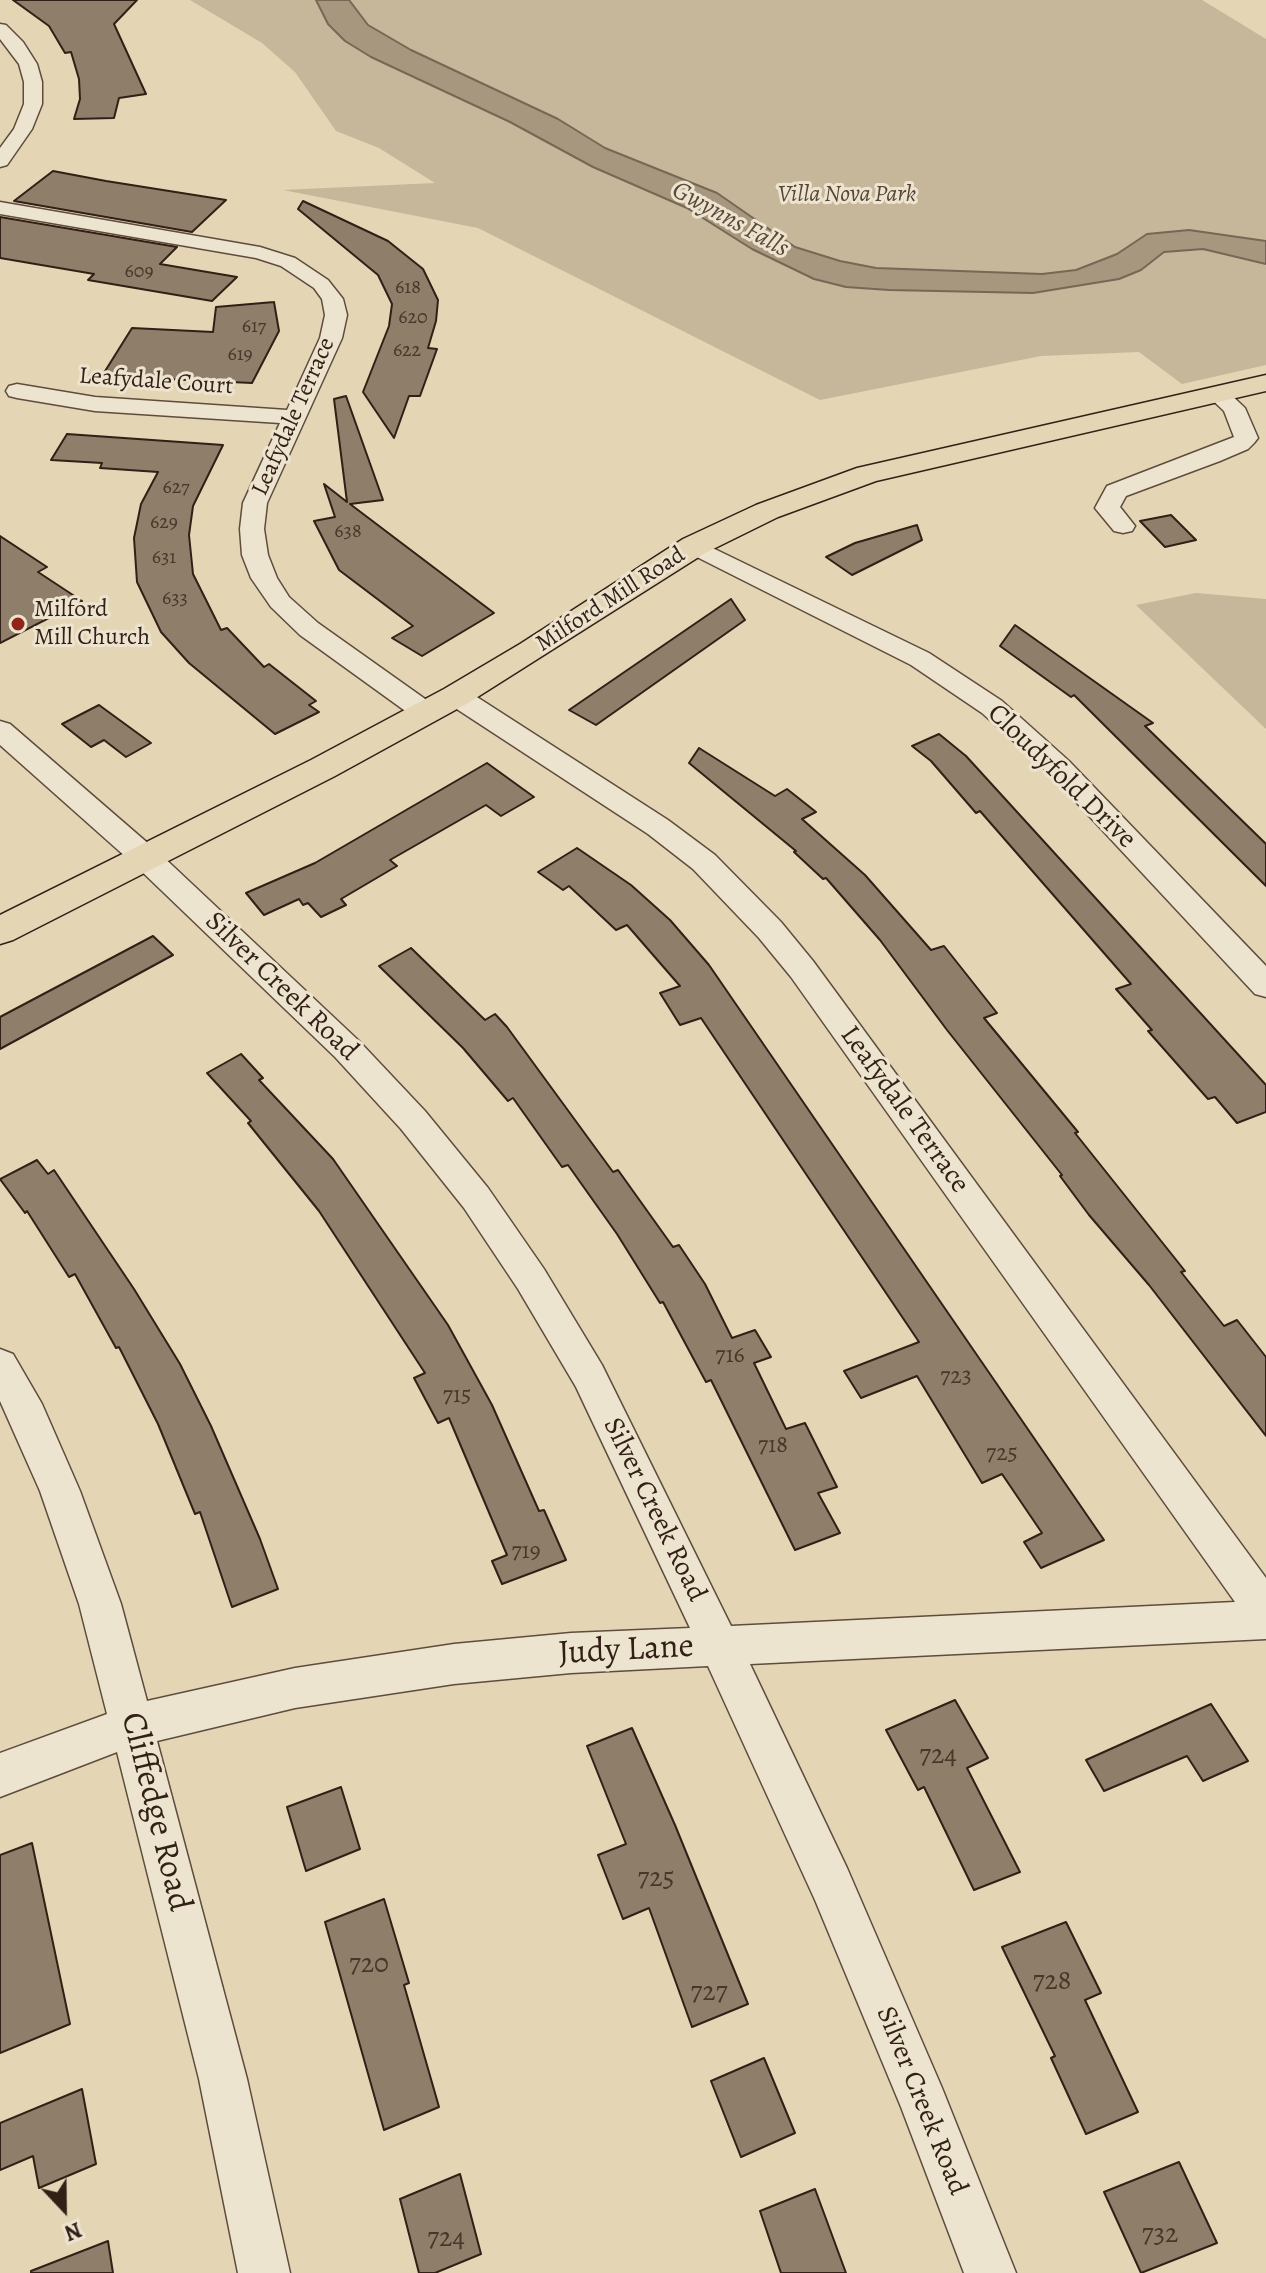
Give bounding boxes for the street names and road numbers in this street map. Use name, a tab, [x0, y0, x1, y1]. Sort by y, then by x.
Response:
street label: Leafydale Terrace	[246, 333, 342, 501]
street label: Leafydale Court	[78, 362, 234, 402]
street label: Milford Mill Road	[531, 541, 691, 659]
street label: Cloudyfold Drive	[980, 698, 1142, 856]
street label: Silver Creek Road	[197, 905, 365, 1069]
street label: Leafydale Terrace	[832, 1020, 976, 1200]
street label: Silver Creek Road	[595, 1413, 713, 1607]
street label: Judy Lane	[557, 1627, 695, 1675]
street label: Cliffedge Road	[111, 1708, 199, 1916]
street label: Silver Creek Road	[868, 2002, 974, 2200]

